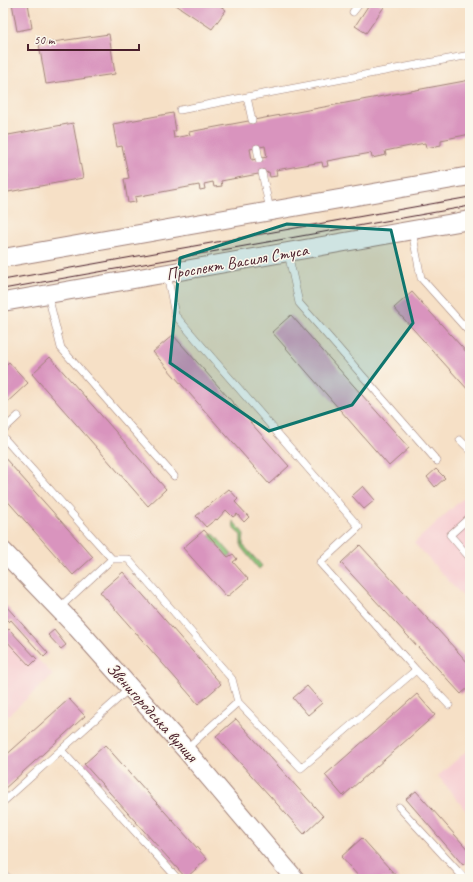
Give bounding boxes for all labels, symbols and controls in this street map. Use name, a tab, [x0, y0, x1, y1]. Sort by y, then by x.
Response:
scale bar	[28, 26, 139, 52]
text: 50 m	[34, 32, 56, 48]
street label: Проспект Василя Стуса	[164, 239, 311, 285]
street label: Звенигородська вулиця	[102, 658, 203, 767]

